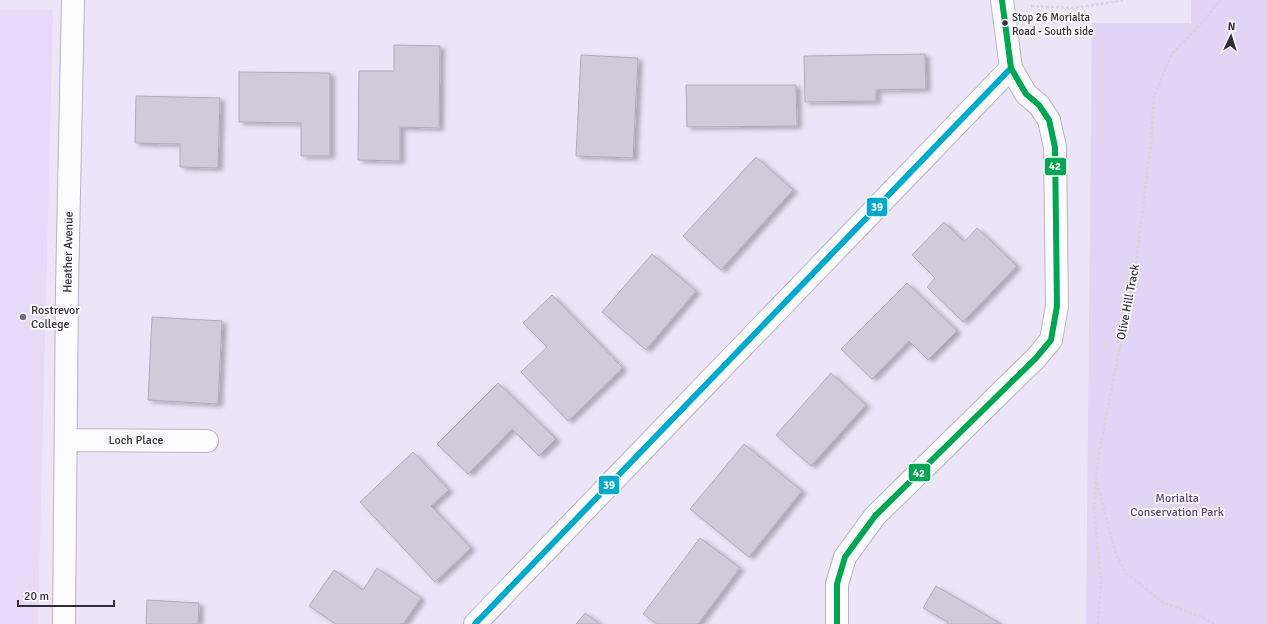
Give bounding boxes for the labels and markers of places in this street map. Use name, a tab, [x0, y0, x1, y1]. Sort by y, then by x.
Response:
place label: Stop 26 Morialta Road - South side	[1012, 11, 1094, 38]
marker: Stop 26 Morialta Road - South side	[1000, 18, 1010, 28]
place label: Rostrevor College	[31, 303, 80, 332]
marker: Rostrevor College	[18, 312, 28, 322]

